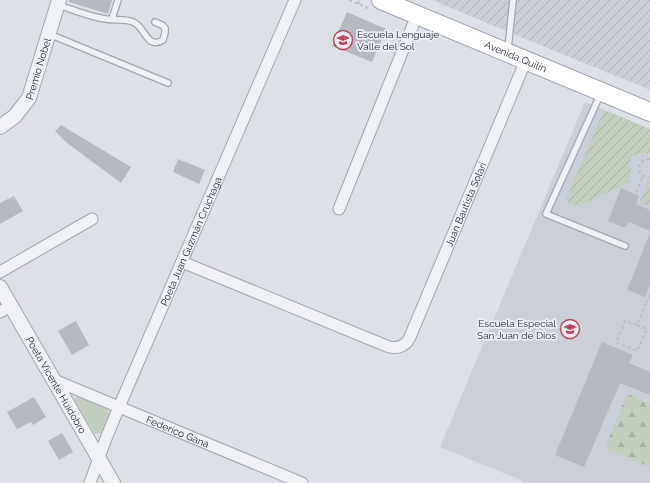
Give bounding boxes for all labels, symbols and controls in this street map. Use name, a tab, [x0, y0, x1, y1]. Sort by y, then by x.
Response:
school or university icon: Escuela Lenguaje Valle del Sol	[332, 29, 354, 51]
place label: Escuela Lenguaje Valle del Sol	[357, 29, 439, 52]
street label: Premio Nobel	[23, 36, 53, 101]
street label: Avenida Quilín	[483, 38, 549, 74]
street label: Juan Bautista Solari	[443, 160, 488, 248]
street label: Poeta Juan Guzmán Cruchaga	[158, 175, 223, 307]
place label: Escuela Especial San Juan de Dios	[477, 318, 556, 341]
school or university icon: Escuela Especial San Juan de Dios	[559, 318, 581, 340]
street label: Poeta Vicente Huidobro	[24, 335, 89, 435]
street label: Federico Gana	[145, 413, 211, 449]

